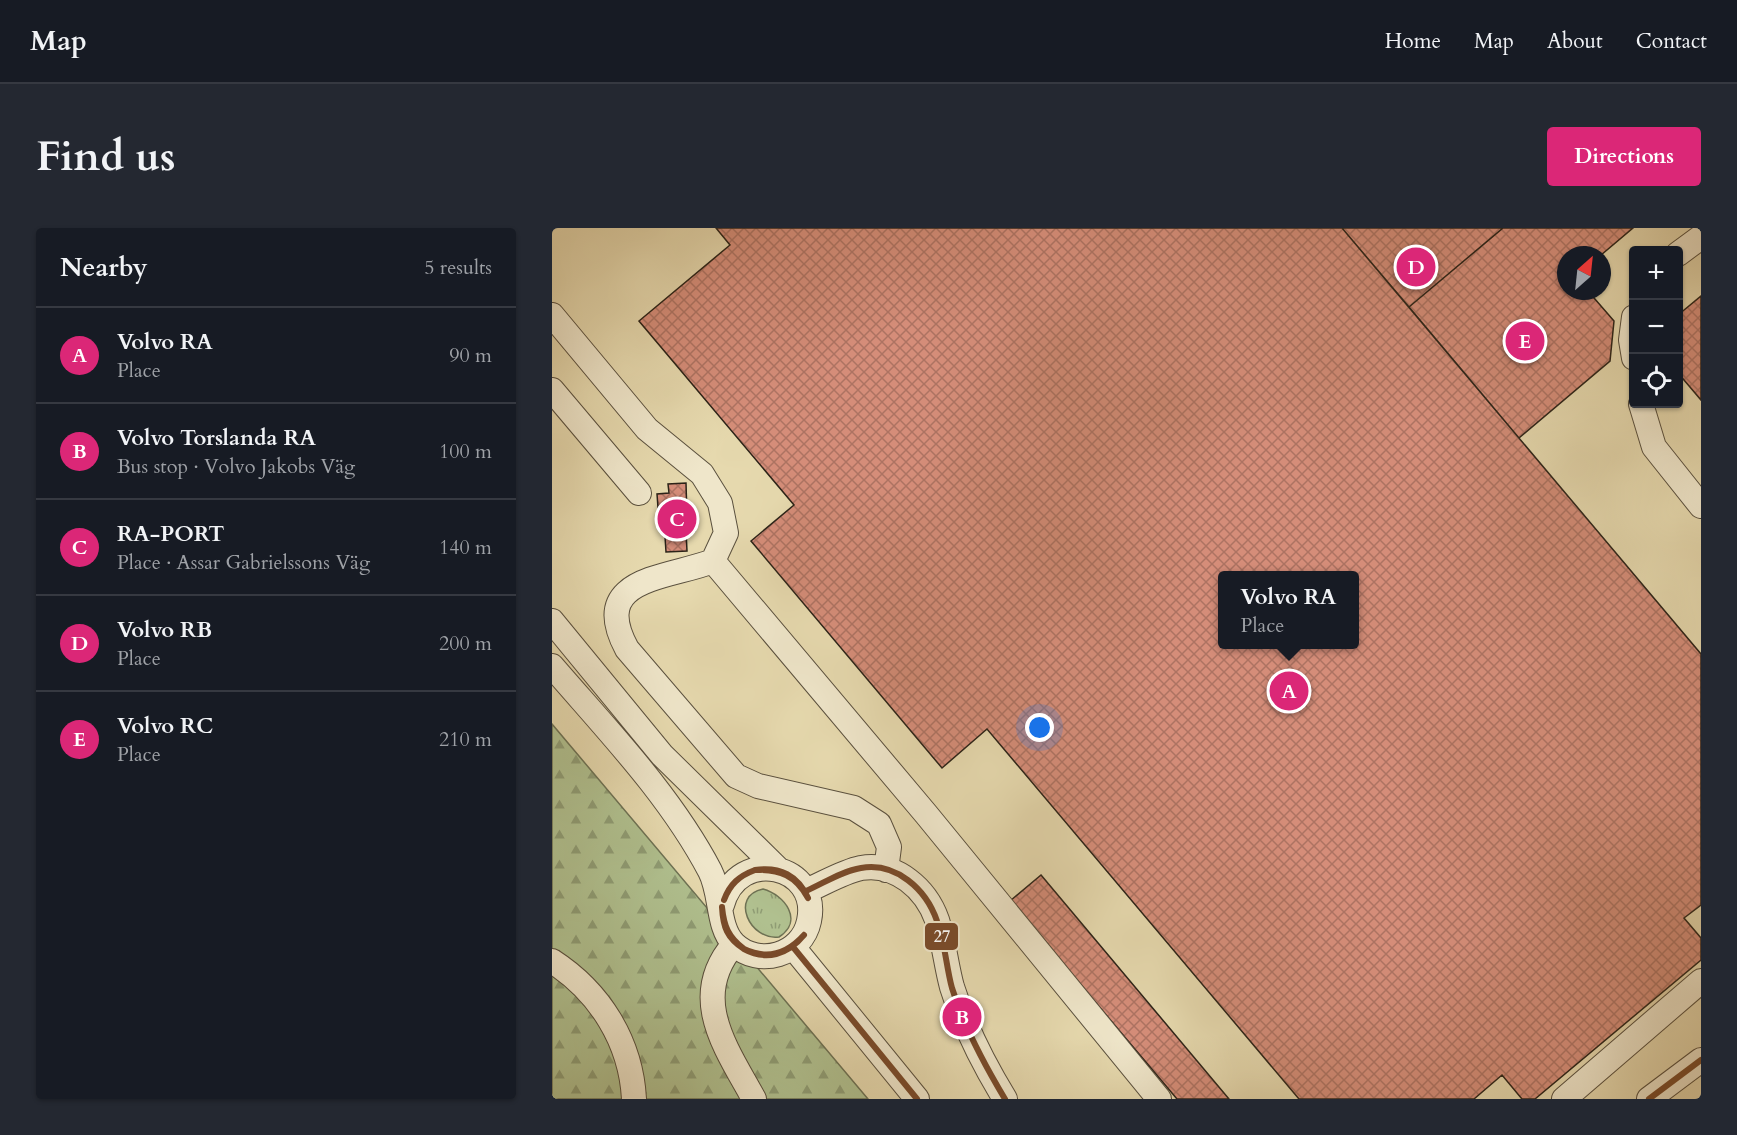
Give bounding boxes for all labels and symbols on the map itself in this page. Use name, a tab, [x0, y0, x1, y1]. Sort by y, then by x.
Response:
pin: D	[1396, 244, 1436, 290]
north arrow	[1557, 246, 1611, 300]
pin: E	[1506, 318, 1544, 364]
pin: C	[658, 496, 696, 542]
pin: A	[1270, 668, 1308, 714]
your location	[1025, 713, 1054, 742]
line badge: 27	[924, 922, 959, 951]
text: 27	[934, 926, 950, 948]
pin: B	[942, 994, 982, 1040]

